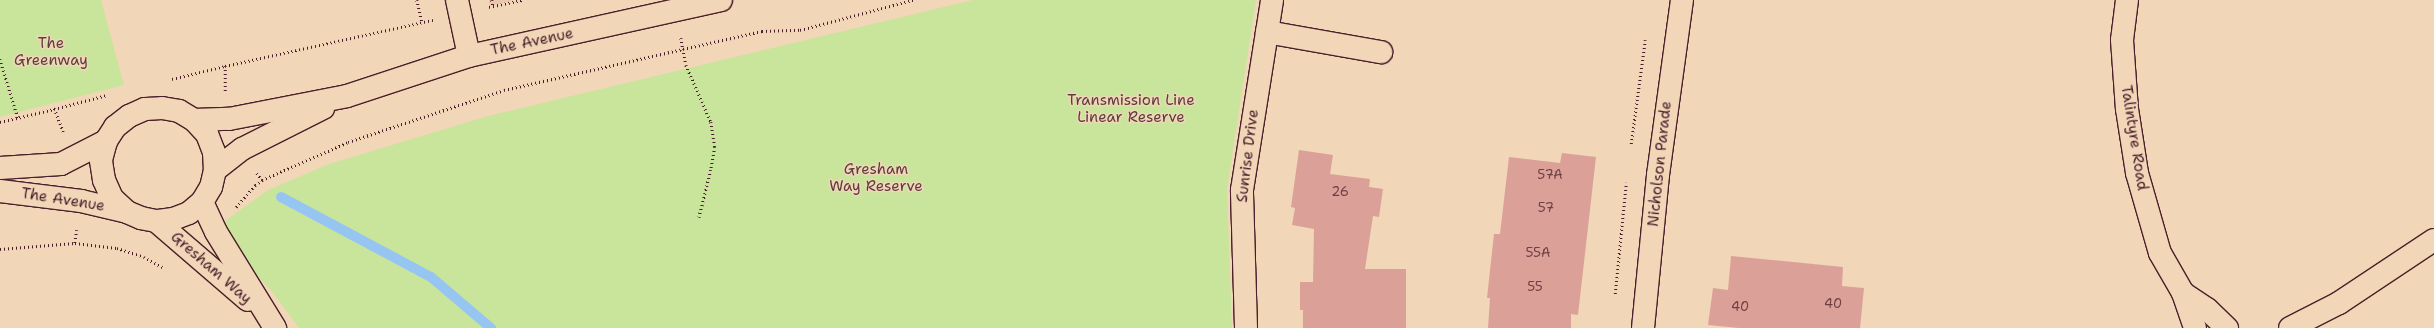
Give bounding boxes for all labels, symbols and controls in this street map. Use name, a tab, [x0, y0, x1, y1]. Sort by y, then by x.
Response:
street label: The Avenue	[489, 24, 575, 60]
park label: The Greenway	[14, 34, 88, 69]
street label: Talintyre Road	[2117, 84, 2151, 192]
park label: Transmission Line Linear Reserve	[1067, 91, 1195, 126]
street label: Nicholson Parade	[1644, 100, 1676, 228]
street label: Sunrise Drive	[1233, 108, 1263, 204]
park label: Gresham Way Reserve	[829, 160, 923, 195]
house number: 57A	[1537, 167, 1563, 183]
house number: 26	[1331, 184, 1349, 200]
street label: The Avenue	[20, 185, 106, 215]
house number: 57	[1538, 200, 1554, 216]
street label: Gresham Way	[167, 228, 255, 308]
house number: 55A	[1526, 245, 1550, 261]
house number: 55	[1527, 279, 1543, 295]
house number: 40	[1824, 296, 1842, 312]
house number: 40	[1731, 299, 1749, 315]

